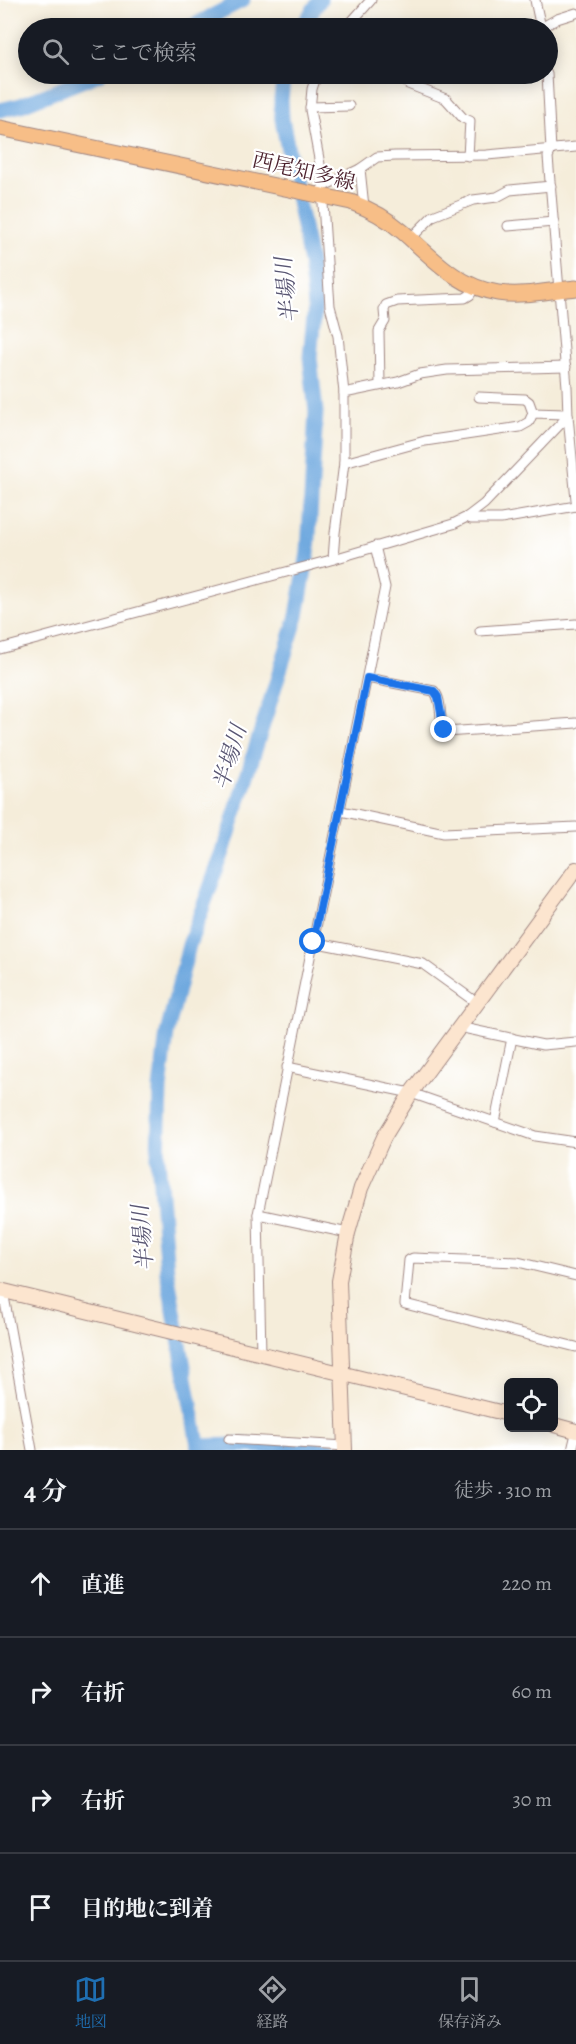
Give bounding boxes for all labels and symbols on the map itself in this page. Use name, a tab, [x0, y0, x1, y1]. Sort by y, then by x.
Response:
street label: 西尾知多線	[250, 146, 358, 196]
water label: 半場川	[268, 254, 305, 324]
route end	[430, 716, 456, 742]
water label: 半場川	[206, 719, 255, 793]
route start	[299, 928, 325, 954]
water label: 半場川	[125, 1202, 161, 1272]

